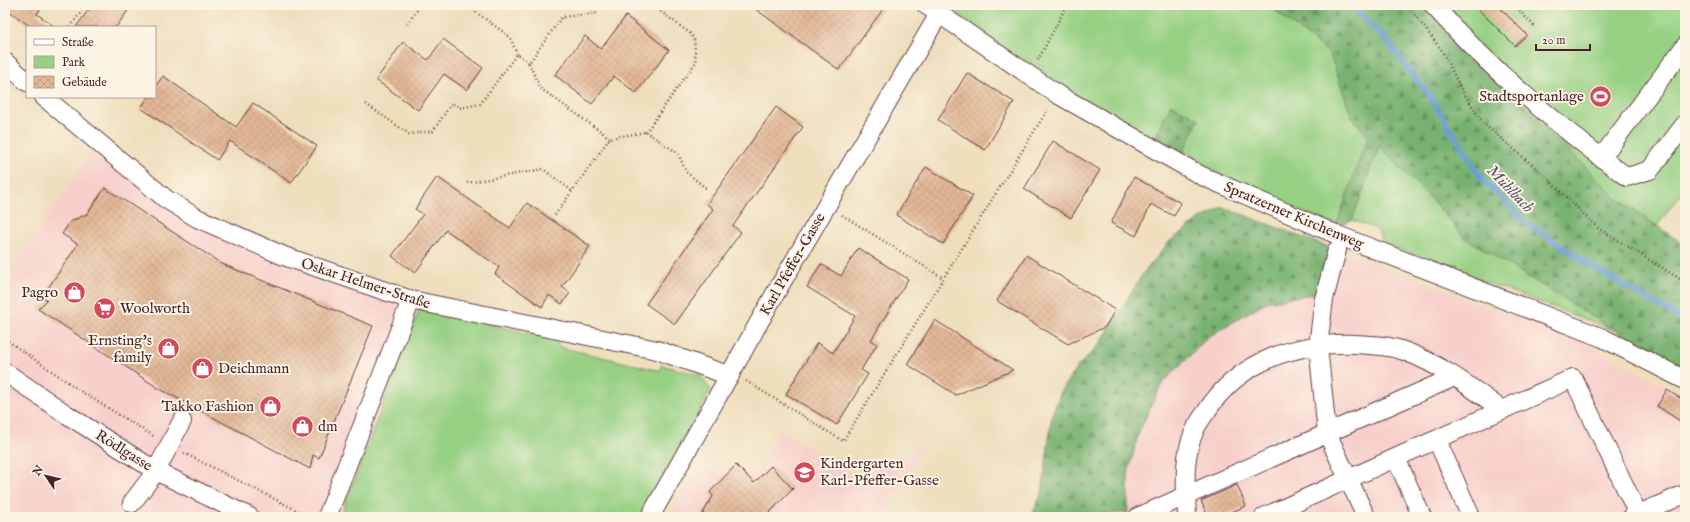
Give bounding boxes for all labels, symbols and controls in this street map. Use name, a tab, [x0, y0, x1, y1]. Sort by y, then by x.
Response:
legend	[26, 26, 156, 98]
scale bar	[1536, 26, 1590, 52]
text: 20 m	[1542, 33, 1565, 48]
text: Straße	[62, 35, 94, 50]
text: Park	[62, 55, 85, 70]
text: Gebäude	[62, 75, 107, 90]
sports icon: Stadtsportanlage	[1587, 83, 1613, 109]
place label: Stadtsportanlage	[1479, 87, 1584, 106]
water label: Mühlbach	[1482, 161, 1537, 218]
street label: Spratzerner Kirchenweg	[1221, 177, 1367, 254]
street label: Karl Pfeffer-Gasse	[755, 209, 830, 319]
street label: Oskar Helmer-Straße	[299, 254, 433, 313]
shop icon: Pagro	[61, 279, 87, 305]
place label: Pagro	[21, 283, 58, 302]
supermarket icon: Woolworth	[91, 295, 117, 321]
place label: Woolworth	[120, 299, 190, 318]
place label: Ernsting's family	[88, 331, 153, 367]
shop icon: Ernsting's family	[155, 336, 181, 362]
shop icon: Deichmann	[190, 355, 216, 381]
place label: Deichmann	[218, 359, 289, 378]
shop icon: Takko Fashion	[257, 393, 283, 419]
place label: Takko Fashion	[161, 397, 254, 416]
shop icon: dm	[290, 413, 316, 439]
place label: dm	[318, 417, 338, 436]
street label: Rödlgasse	[92, 426, 156, 475]
place label: Kindergarten Karl-Pfeffer-Gasse	[820, 454, 939, 490]
north arrow	[26, 456, 66, 496]
school or university icon: Kindergarten Karl-Pfeffer-Gasse	[791, 459, 817, 485]
text: N	[30, 463, 47, 480]

